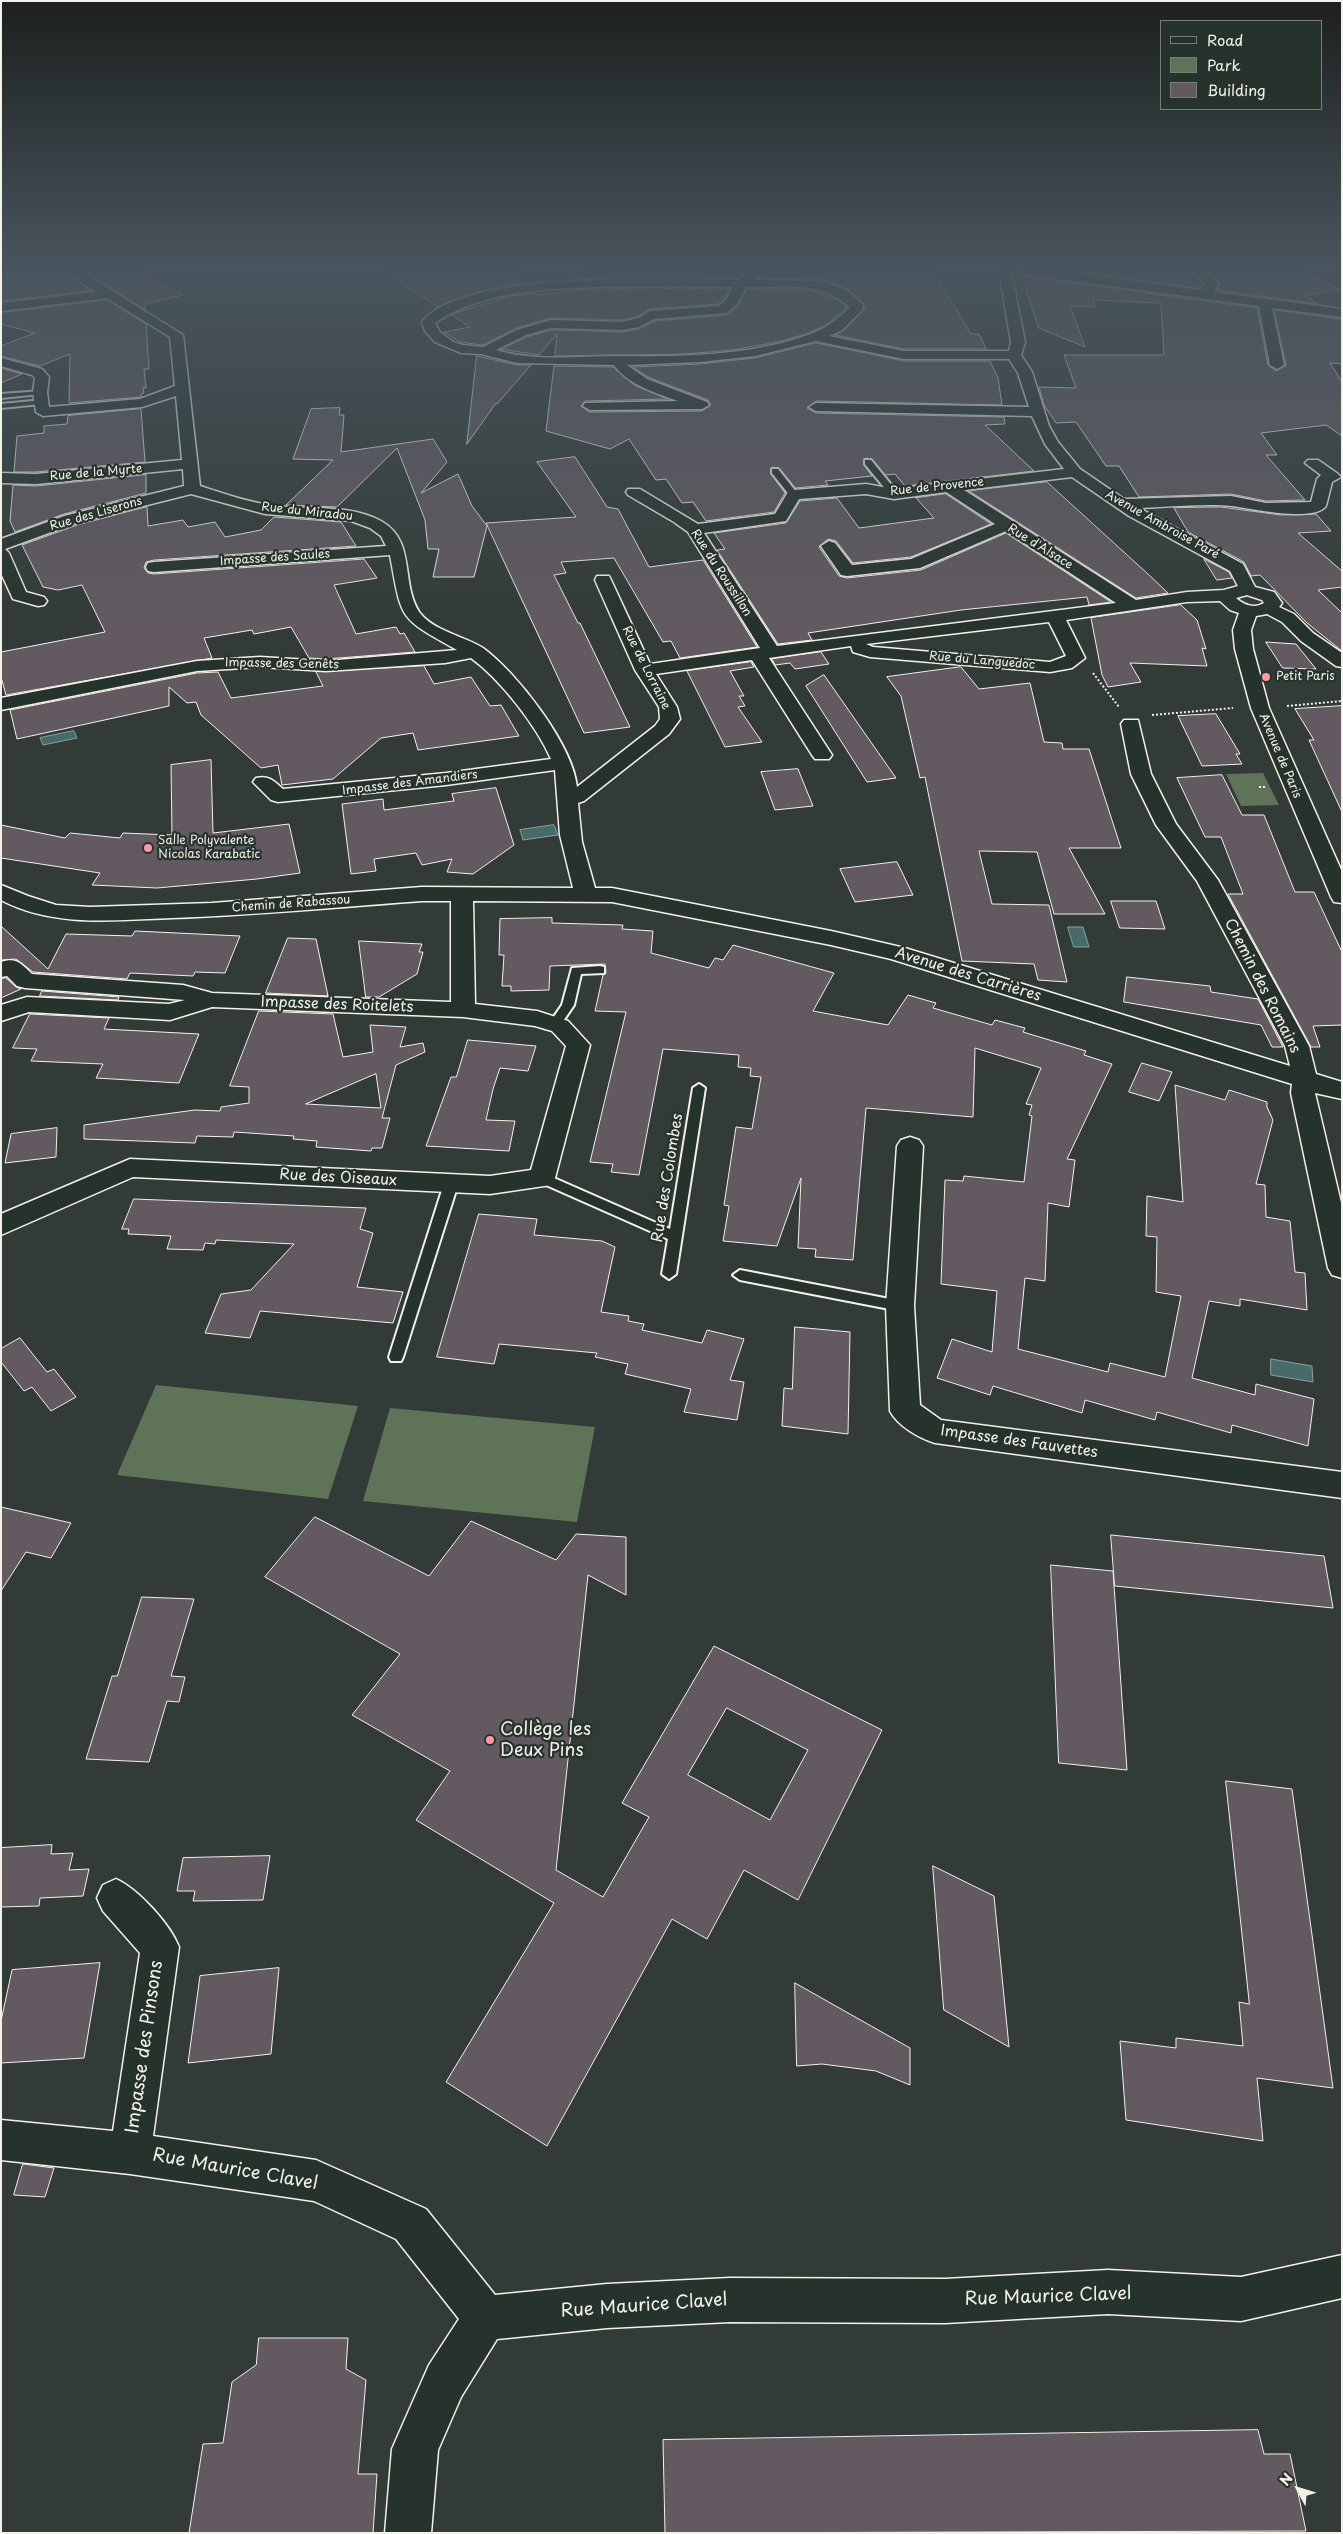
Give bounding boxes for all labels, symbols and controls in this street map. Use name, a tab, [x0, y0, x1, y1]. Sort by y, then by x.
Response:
legend	[1160, 20, 1323, 110]
text: Road	[1207, 28, 1243, 51]
text: Park	[1207, 53, 1241, 76]
text: Building	[1207, 78, 1266, 101]
street label: Rue de la Myrte	[49, 462, 143, 484]
street label: Rue de Provence	[889, 475, 985, 499]
street label: Avenue Ambroise Paré	[1102, 488, 1222, 562]
street label: Rue des Liserons	[48, 494, 144, 534]
street label: Rue du Miradou	[261, 500, 353, 524]
street label: Rue d'Alsace	[1005, 521, 1075, 573]
street label: Rue du Roussillon	[687, 527, 755, 619]
street label: Impasse des Saules	[219, 547, 331, 569]
street label: Rue de Lorraine	[619, 624, 673, 712]
street label: Rue du Languedoc	[928, 649, 1036, 673]
street label: Impasse des Genêts	[225, 656, 339, 672]
place label: Petit Paris	[1276, 670, 1335, 684]
marker: Petit Paris	[1260, 671, 1272, 683]
street label: Avenue de Paris	[1256, 711, 1304, 801]
street label: Impasse des Amandiers	[342, 768, 478, 798]
place label: Salle Polyvalente Nicolas Karabatic	[158, 834, 260, 862]
marker: Salle Polyvalente Nicolas Karabatic	[142, 842, 154, 854]
street label: Chemin de Rabassou	[231, 893, 351, 915]
street label: Chemin des Romains	[1220, 916, 1304, 1056]
street label: Avenue des Carrières	[893, 944, 1043, 1006]
street label: Impasse des Roitelets	[260, 993, 414, 1017]
street label: Rue des Colombes	[649, 1112, 687, 1244]
street label: Rue des Oiseaux	[279, 1166, 397, 1190]
street label: Impasse des Fauvettes	[939, 1422, 1099, 1462]
place label: Collège les Deux Pins	[500, 1719, 591, 1762]
marker: Collège les Deux Pins	[484, 1734, 496, 1746]
street label: Impasse des Pinsons	[122, 1959, 168, 2135]
street label: Rue Maurice Clavel	[151, 2145, 319, 2195]
street label: Rue Maurice Clavel	[964, 2283, 1132, 2311]
street label: Rue Maurice Clavel	[560, 2289, 728, 2323]
north arrow	[1273, 2464, 1323, 2514]
text: N	[1274, 2468, 1298, 2490]

